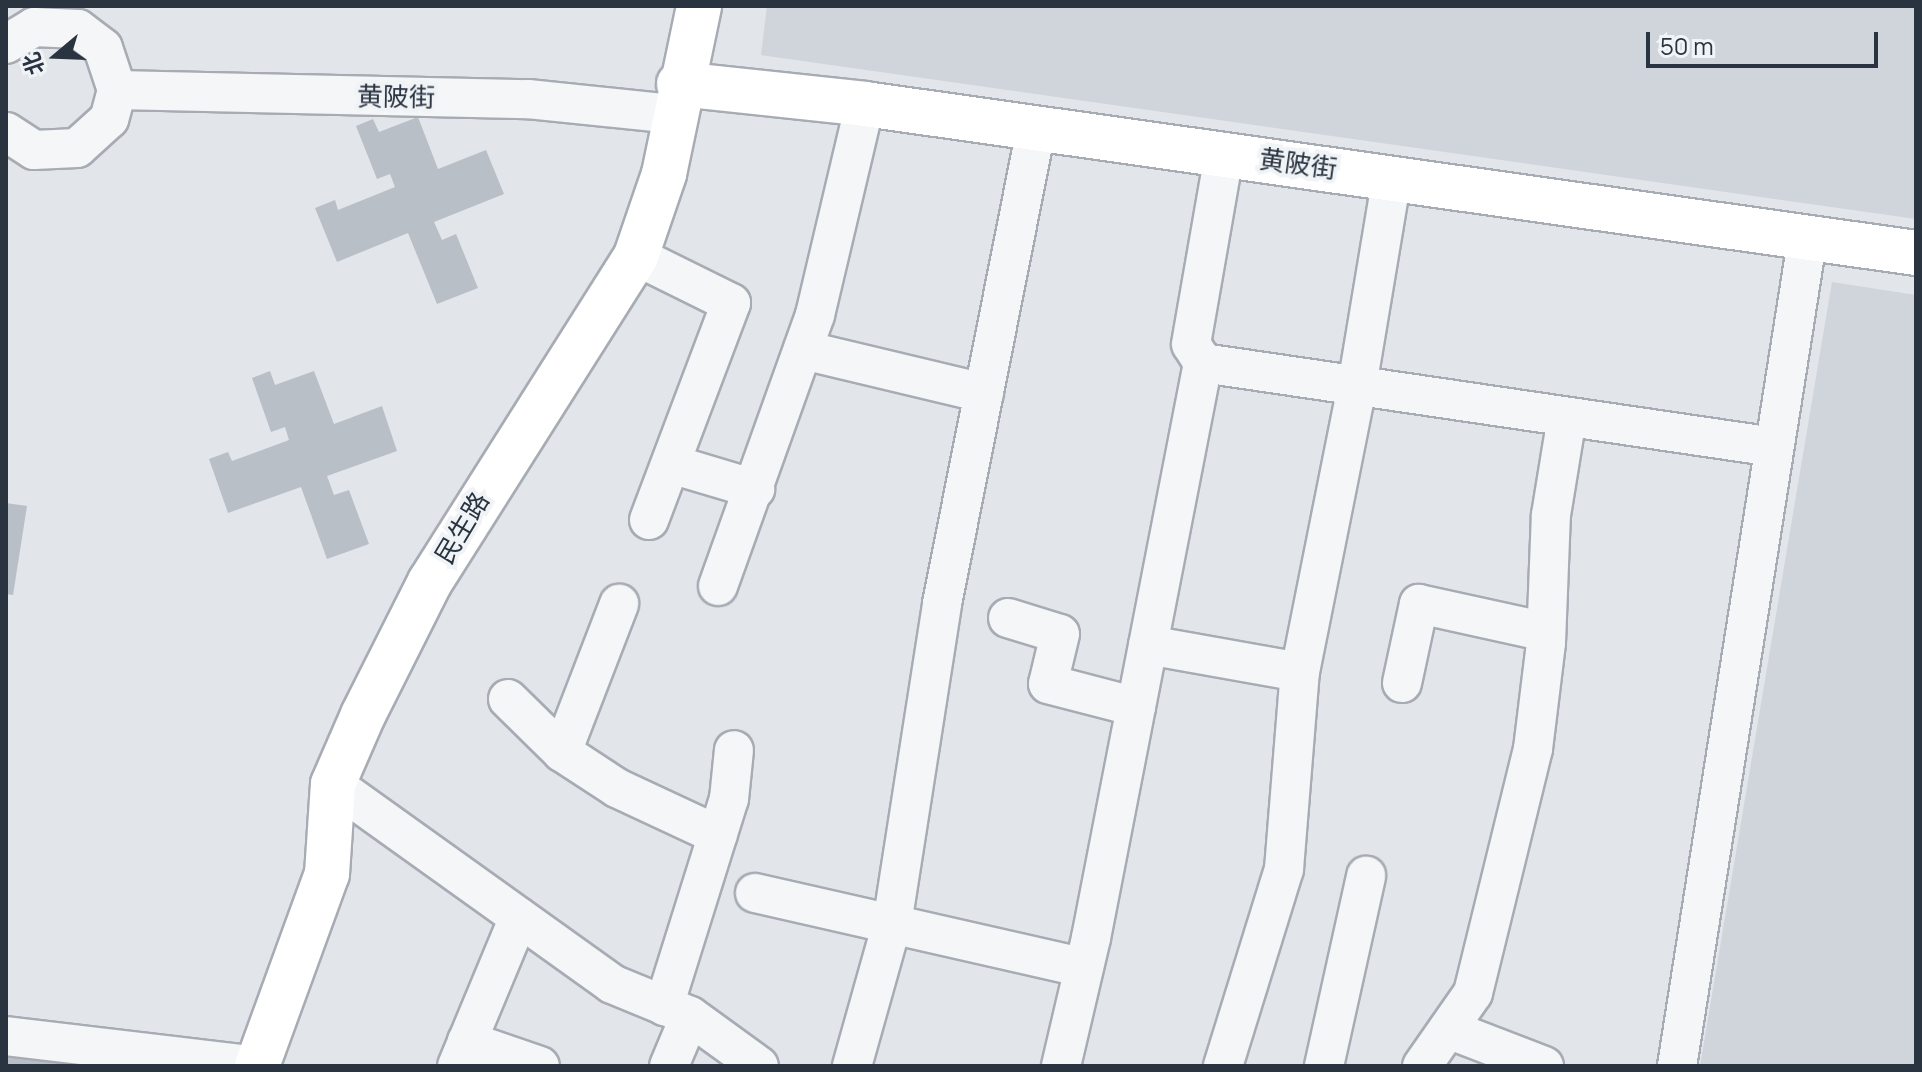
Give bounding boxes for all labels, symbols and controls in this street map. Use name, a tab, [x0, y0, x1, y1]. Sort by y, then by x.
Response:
north arrow	[16, 16, 96, 96]
scale bar	[1650, 16, 1882, 66]
text: 50 m	[1660, 29, 1714, 62]
text: 北	[16, 49, 51, 79]
street label: 黄陂街	[357, 81, 435, 113]
street label: 黄陂街	[1257, 143, 1339, 185]
street label: 民生路	[429, 487, 495, 569]

